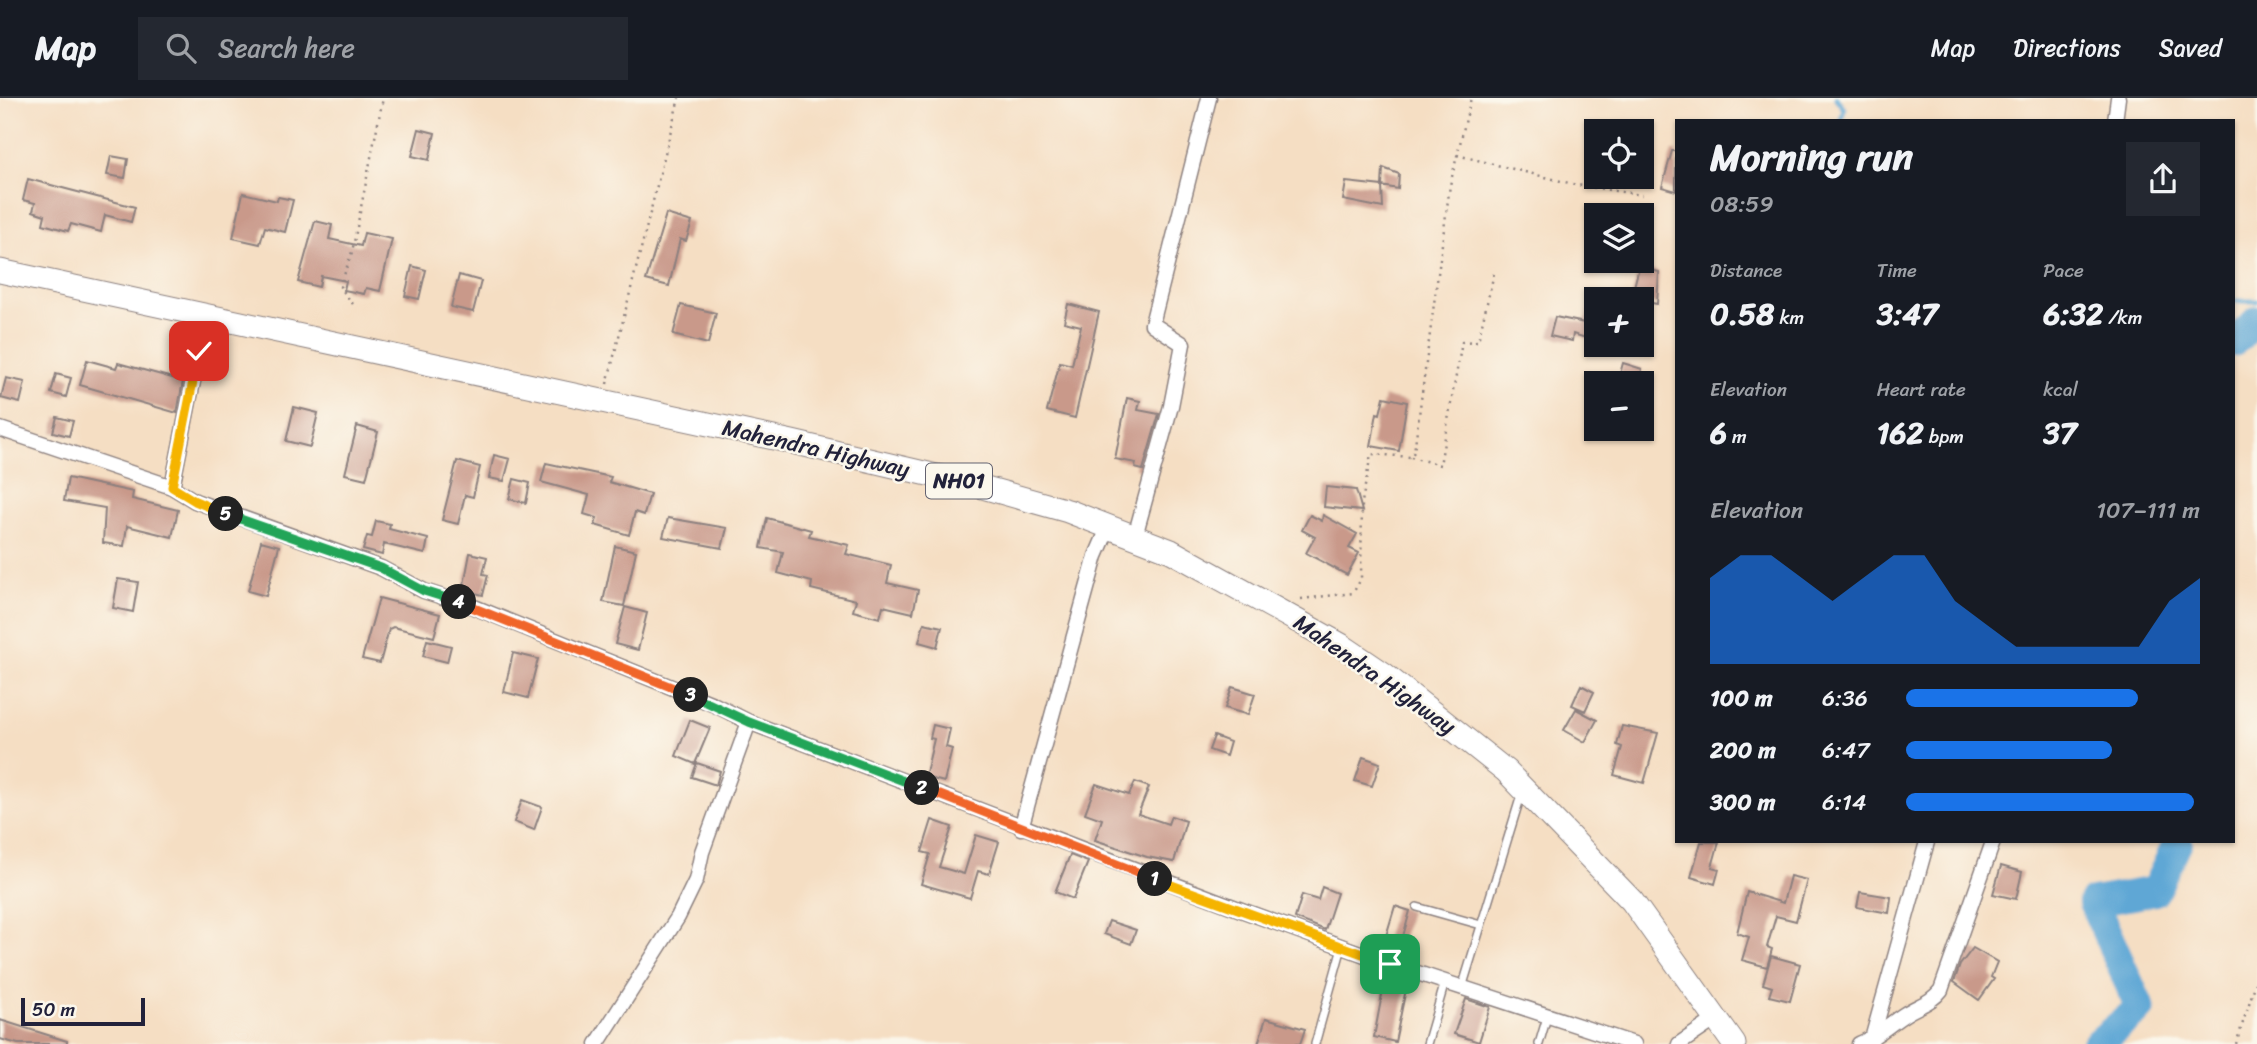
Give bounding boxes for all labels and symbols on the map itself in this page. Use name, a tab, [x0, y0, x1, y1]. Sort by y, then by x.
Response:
pin	[169, 321, 229, 381]
street label: Mahendra Highway	[718, 407, 914, 490]
road number: NH01	[926, 464, 992, 498]
pin: 5	[208, 496, 244, 532]
pin: 4	[442, 584, 476, 620]
street label: Mahendra Highway	[1285, 603, 1465, 746]
pin: 3	[674, 678, 708, 712]
pin: 2	[904, 770, 940, 806]
pin: 1	[1138, 862, 1172, 896]
pin	[1360, 934, 1420, 994]
scale bar	[21, 995, 145, 1027]

